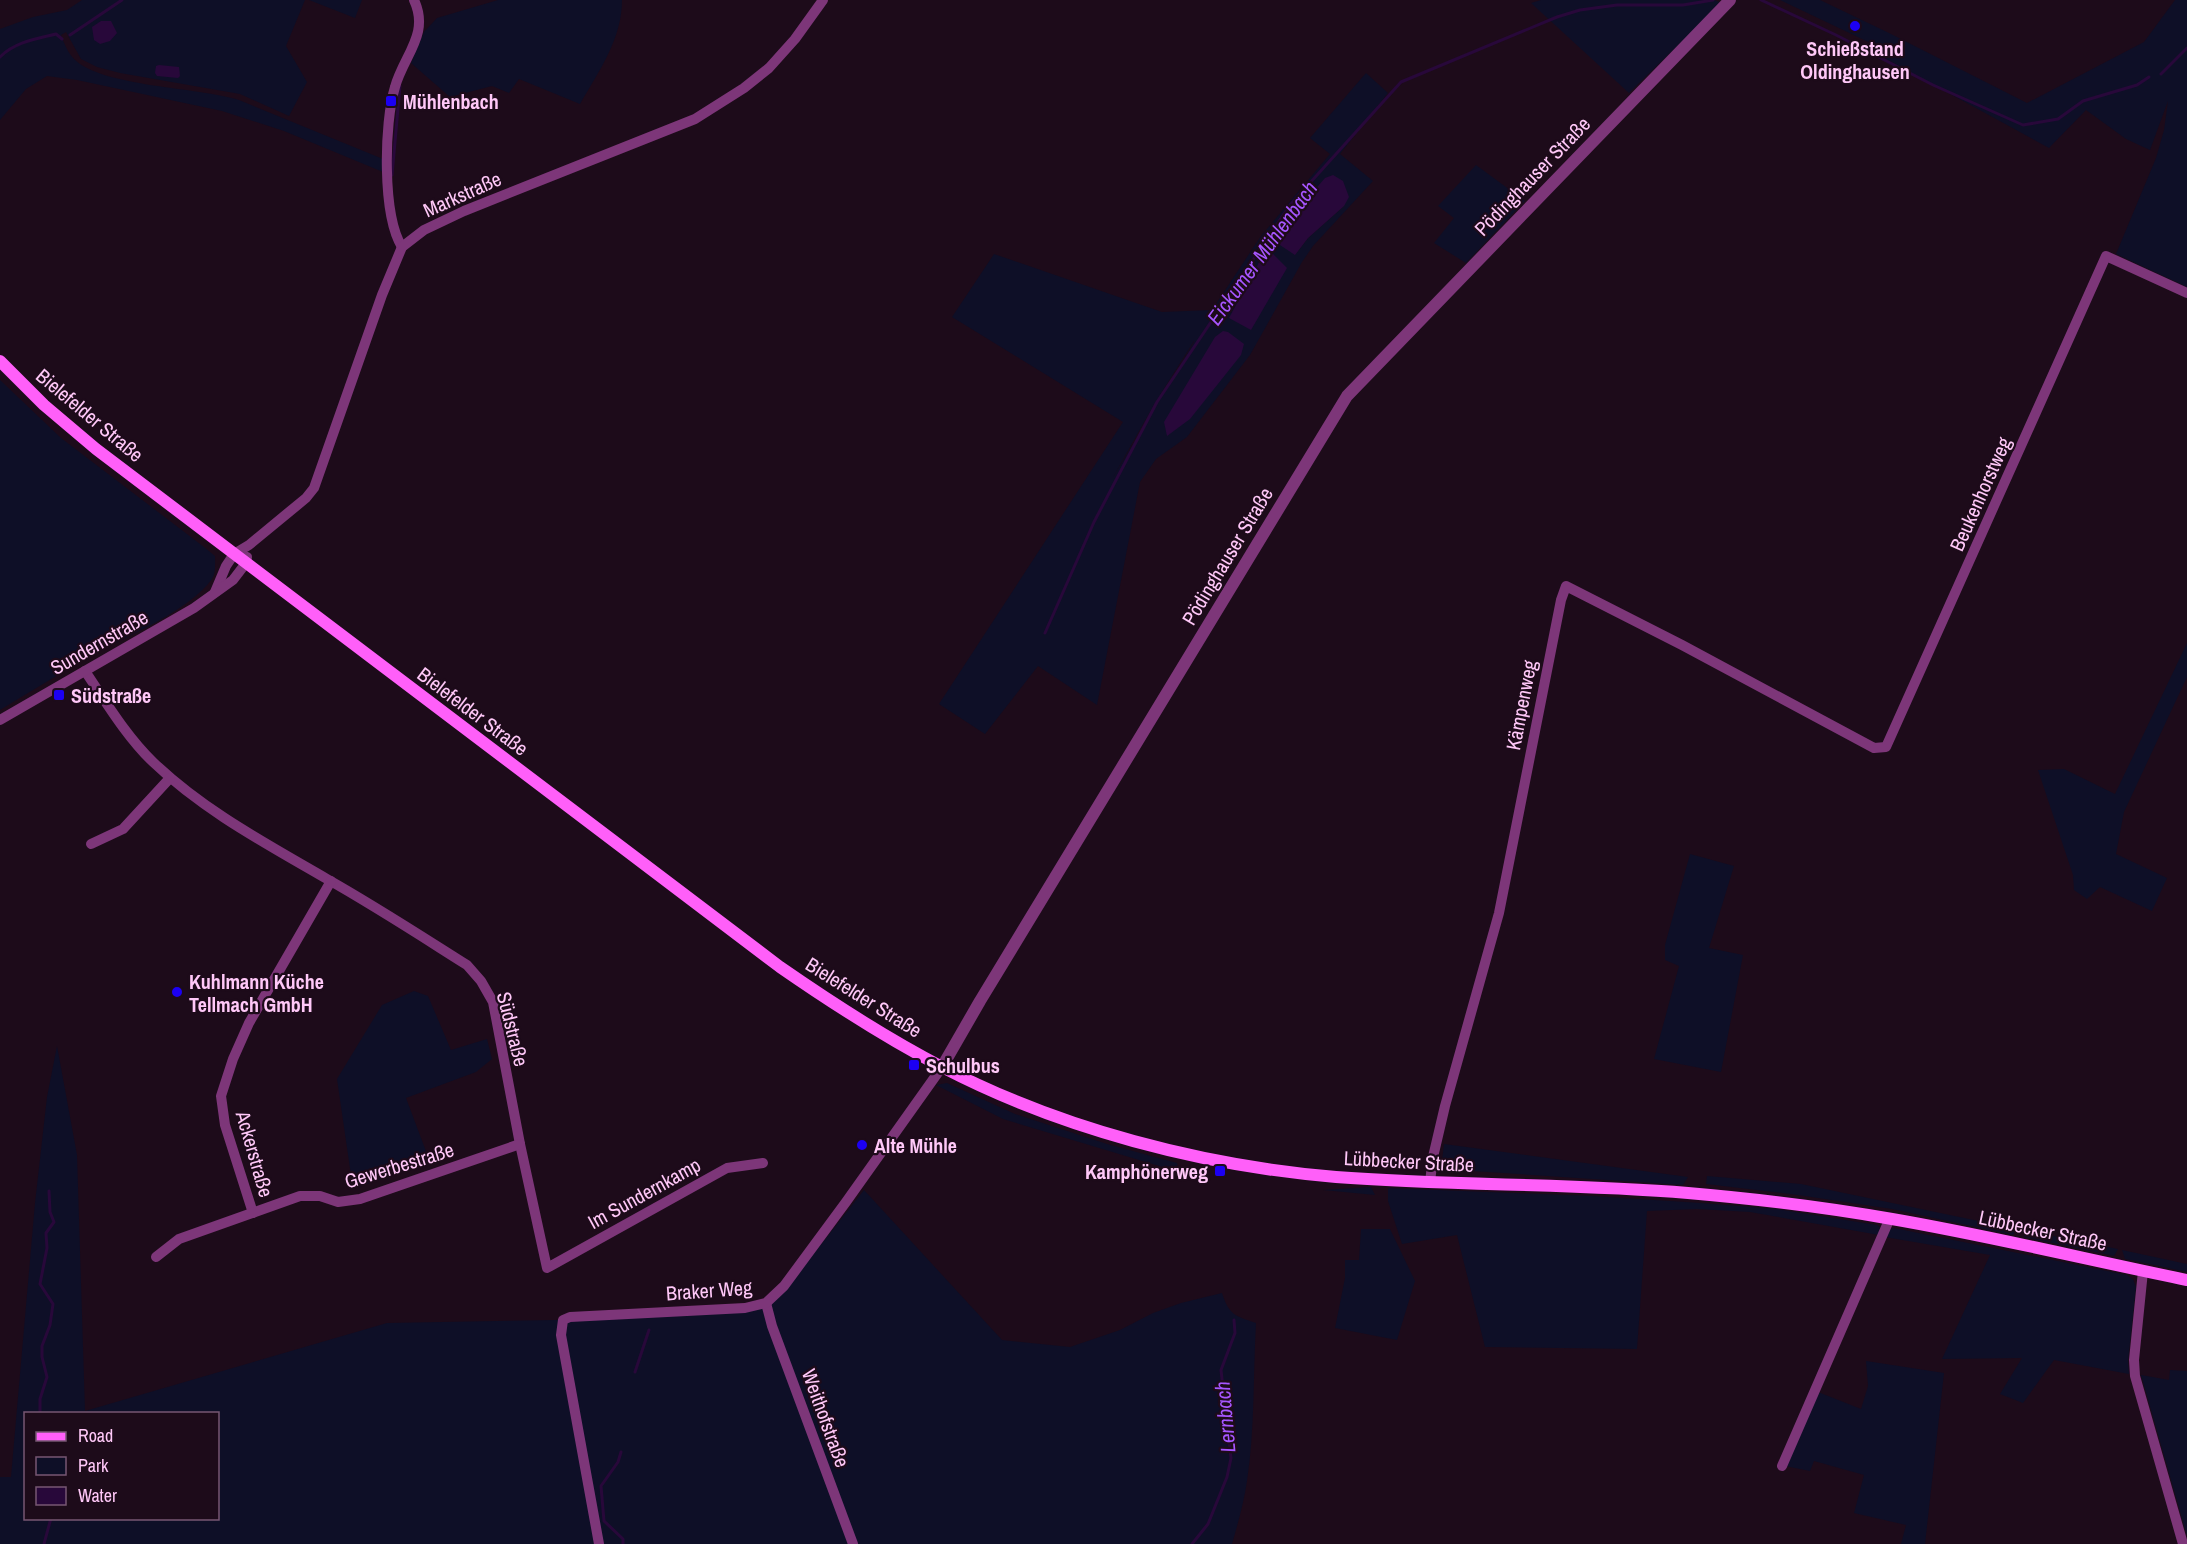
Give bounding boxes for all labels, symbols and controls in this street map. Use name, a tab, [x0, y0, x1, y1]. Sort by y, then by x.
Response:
marker: Schießstand Oldinghausen	[1848, 19, 1862, 33]
place label: Schießstand Oldinghausen	[1800, 35, 1910, 85]
place label: Mühlenbach	[403, 88, 499, 115]
marker: Mühlenbach	[384, 94, 398, 108]
street label: Pödinghauser Straße	[1468, 111, 1596, 241]
street label: Markstraße	[419, 165, 505, 223]
water label: Eickumer Mühlenbach	[1200, 175, 1324, 331]
street label: Bielefelder Straße	[31, 362, 149, 468]
street label: Beukenhorstweg	[1943, 433, 2017, 555]
street label: Pödinghauser Straße	[1175, 482, 1279, 630]
street label: Sundernstraße	[45, 603, 153, 681]
street label: Kämpenweg	[1499, 658, 1543, 752]
street label: Bielefelder Straße	[412, 660, 534, 762]
place label: Südstraße	[71, 682, 151, 709]
marker: Südstraße	[52, 688, 66, 702]
street label: Bielefelder Straße	[801, 951, 927, 1043]
place label: Kuhlmann Küche Tellmach GmbH	[189, 968, 324, 1018]
marker: Kuhlmann Küche Tellmach GmbH	[170, 985, 184, 999]
street label: Südstraße	[491, 989, 535, 1069]
place label: Schulbus	[926, 1052, 1000, 1079]
marker: Schulbus	[907, 1058, 921, 1072]
street label: Ackerstraße	[230, 1107, 280, 1200]
place label: Alte Mühle	[874, 1132, 957, 1159]
street label: Gewerbestraße	[341, 1136, 457, 1194]
marker: Alte Mühle	[855, 1138, 869, 1152]
street label: Lübbecker Straße	[1343, 1144, 1475, 1178]
street label: Im Sundernkamp	[583, 1151, 705, 1235]
place label: Kamphönerweg	[1085, 1158, 1208, 1185]
marker: Kamphönerweg	[1213, 1164, 1227, 1178]
street label: Lübbecker Straße	[1976, 1203, 2110, 1257]
street label: Braker Weg	[665, 1274, 753, 1306]
street label: Weithofstraße	[796, 1365, 856, 1471]
water label: Lernbach	[1207, 1380, 1243, 1454]
legend	[24, 1412, 219, 1520]
text: Road	[78, 1423, 113, 1448]
text: Park	[78, 1453, 109, 1478]
text: Water	[78, 1483, 117, 1508]

